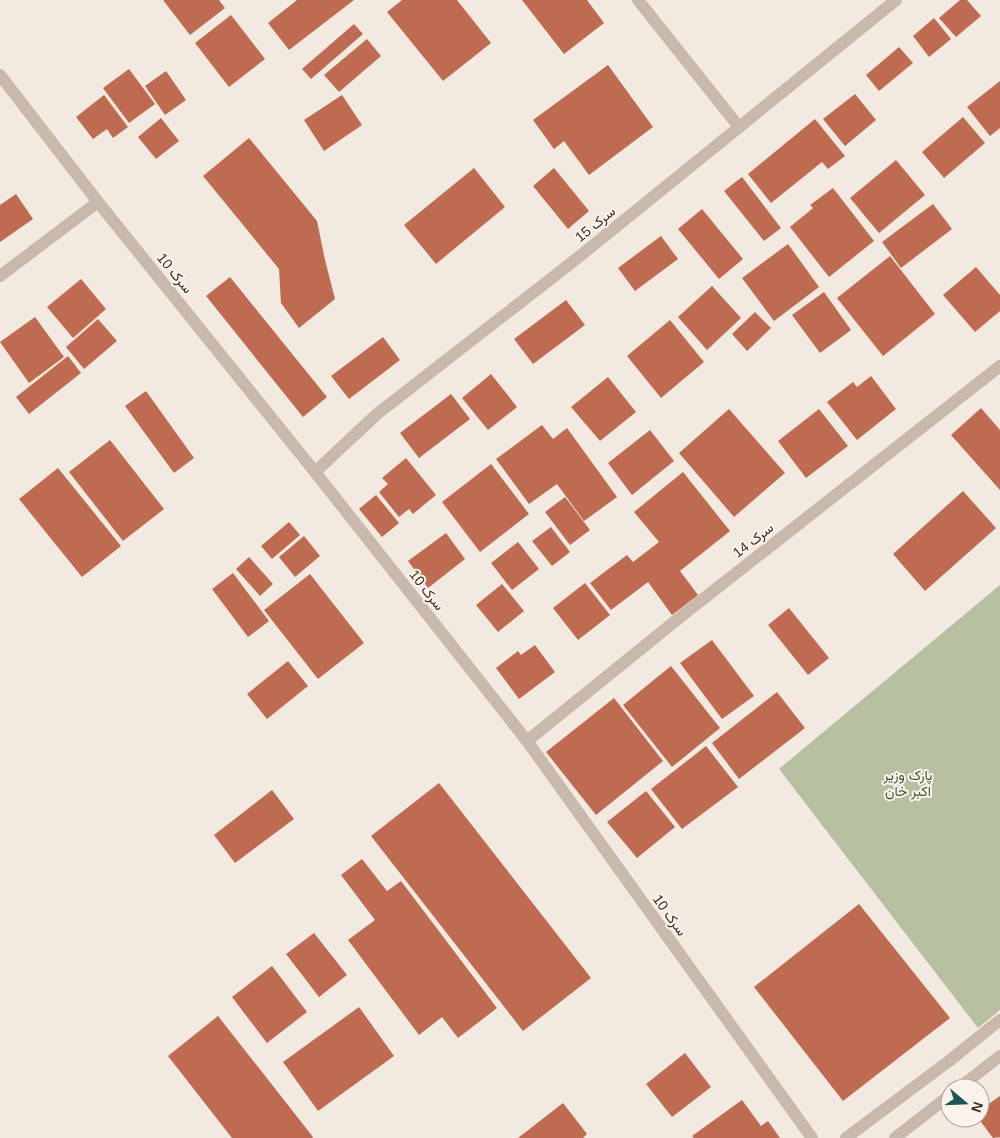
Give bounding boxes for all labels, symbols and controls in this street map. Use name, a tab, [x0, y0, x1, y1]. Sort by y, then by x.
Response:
street label: سرک 15	[572, 203, 619, 246]
street label: سرک 10	[153, 250, 196, 297]
street label: سرک 14	[730, 519, 777, 562]
street label: سرک 10	[405, 567, 448, 614]
park label: پارک وزیر اکبر خان	[883, 767, 932, 800]
street label: سرک 10	[649, 891, 690, 939]
north arrow	[940, 1078, 990, 1128]
text: N	[968, 1100, 987, 1115]

